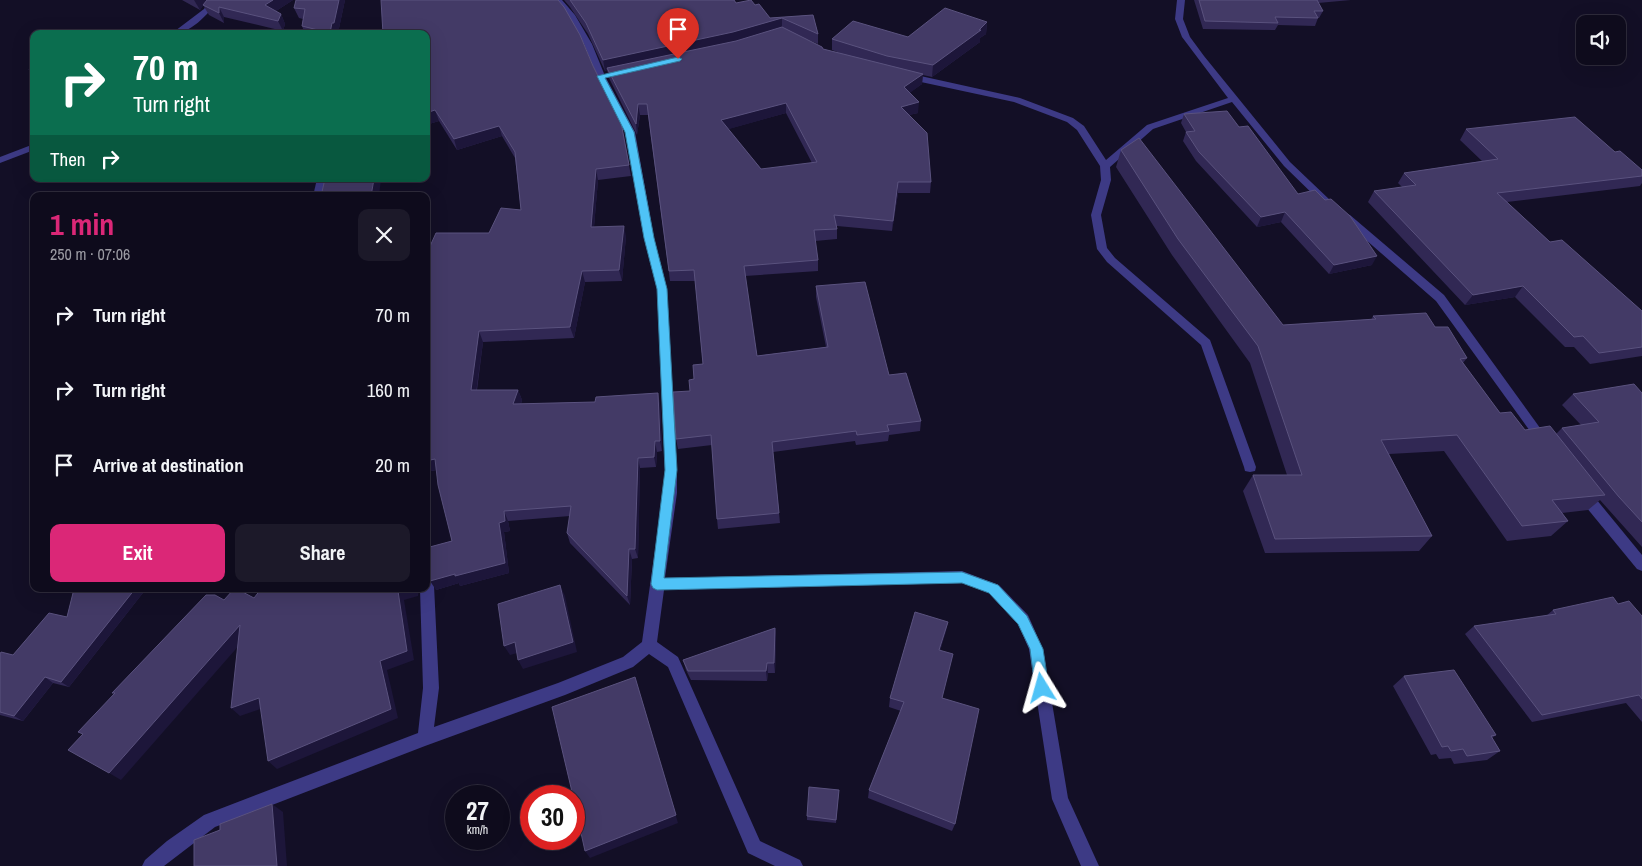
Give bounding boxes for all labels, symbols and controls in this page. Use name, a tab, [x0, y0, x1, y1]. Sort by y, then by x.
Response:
pin	[657, 8, 699, 59]
icon: arrive	[664, 15, 692, 43]
map controls	[1576, 15, 1626, 65]
button: sound	[1576, 15, 1626, 65]
text: 70 m	[133, 44, 198, 91]
icon: right	[50, 50, 115, 115]
text: Turn right	[133, 89, 210, 119]
icon: right	[96, 145, 124, 173]
text: Then	[50, 146, 86, 172]
text: 1 min	[50, 204, 114, 244]
button: close	[358, 209, 410, 261]
text: 250 m · 07:06	[50, 243, 130, 265]
icon: right	[50, 301, 78, 329]
text: Turn right	[93, 302, 165, 328]
text: 70 m	[375, 302, 410, 328]
icon: right	[50, 376, 78, 404]
text: Turn right	[93, 377, 165, 403]
text: 160 m	[367, 377, 410, 403]
icon: arrive	[50, 451, 78, 479]
text: Arrive at destination	[93, 452, 244, 478]
text: 20 m	[375, 452, 410, 478]
button: Exit	[50, 524, 225, 582]
button: Share	[235, 524, 410, 582]
position arrow	[1015, 661, 1067, 713]
speed limit sign: 30	[520, 785, 585, 850]
text: 27	[466, 794, 489, 828]
text: km/h	[467, 822, 488, 838]

